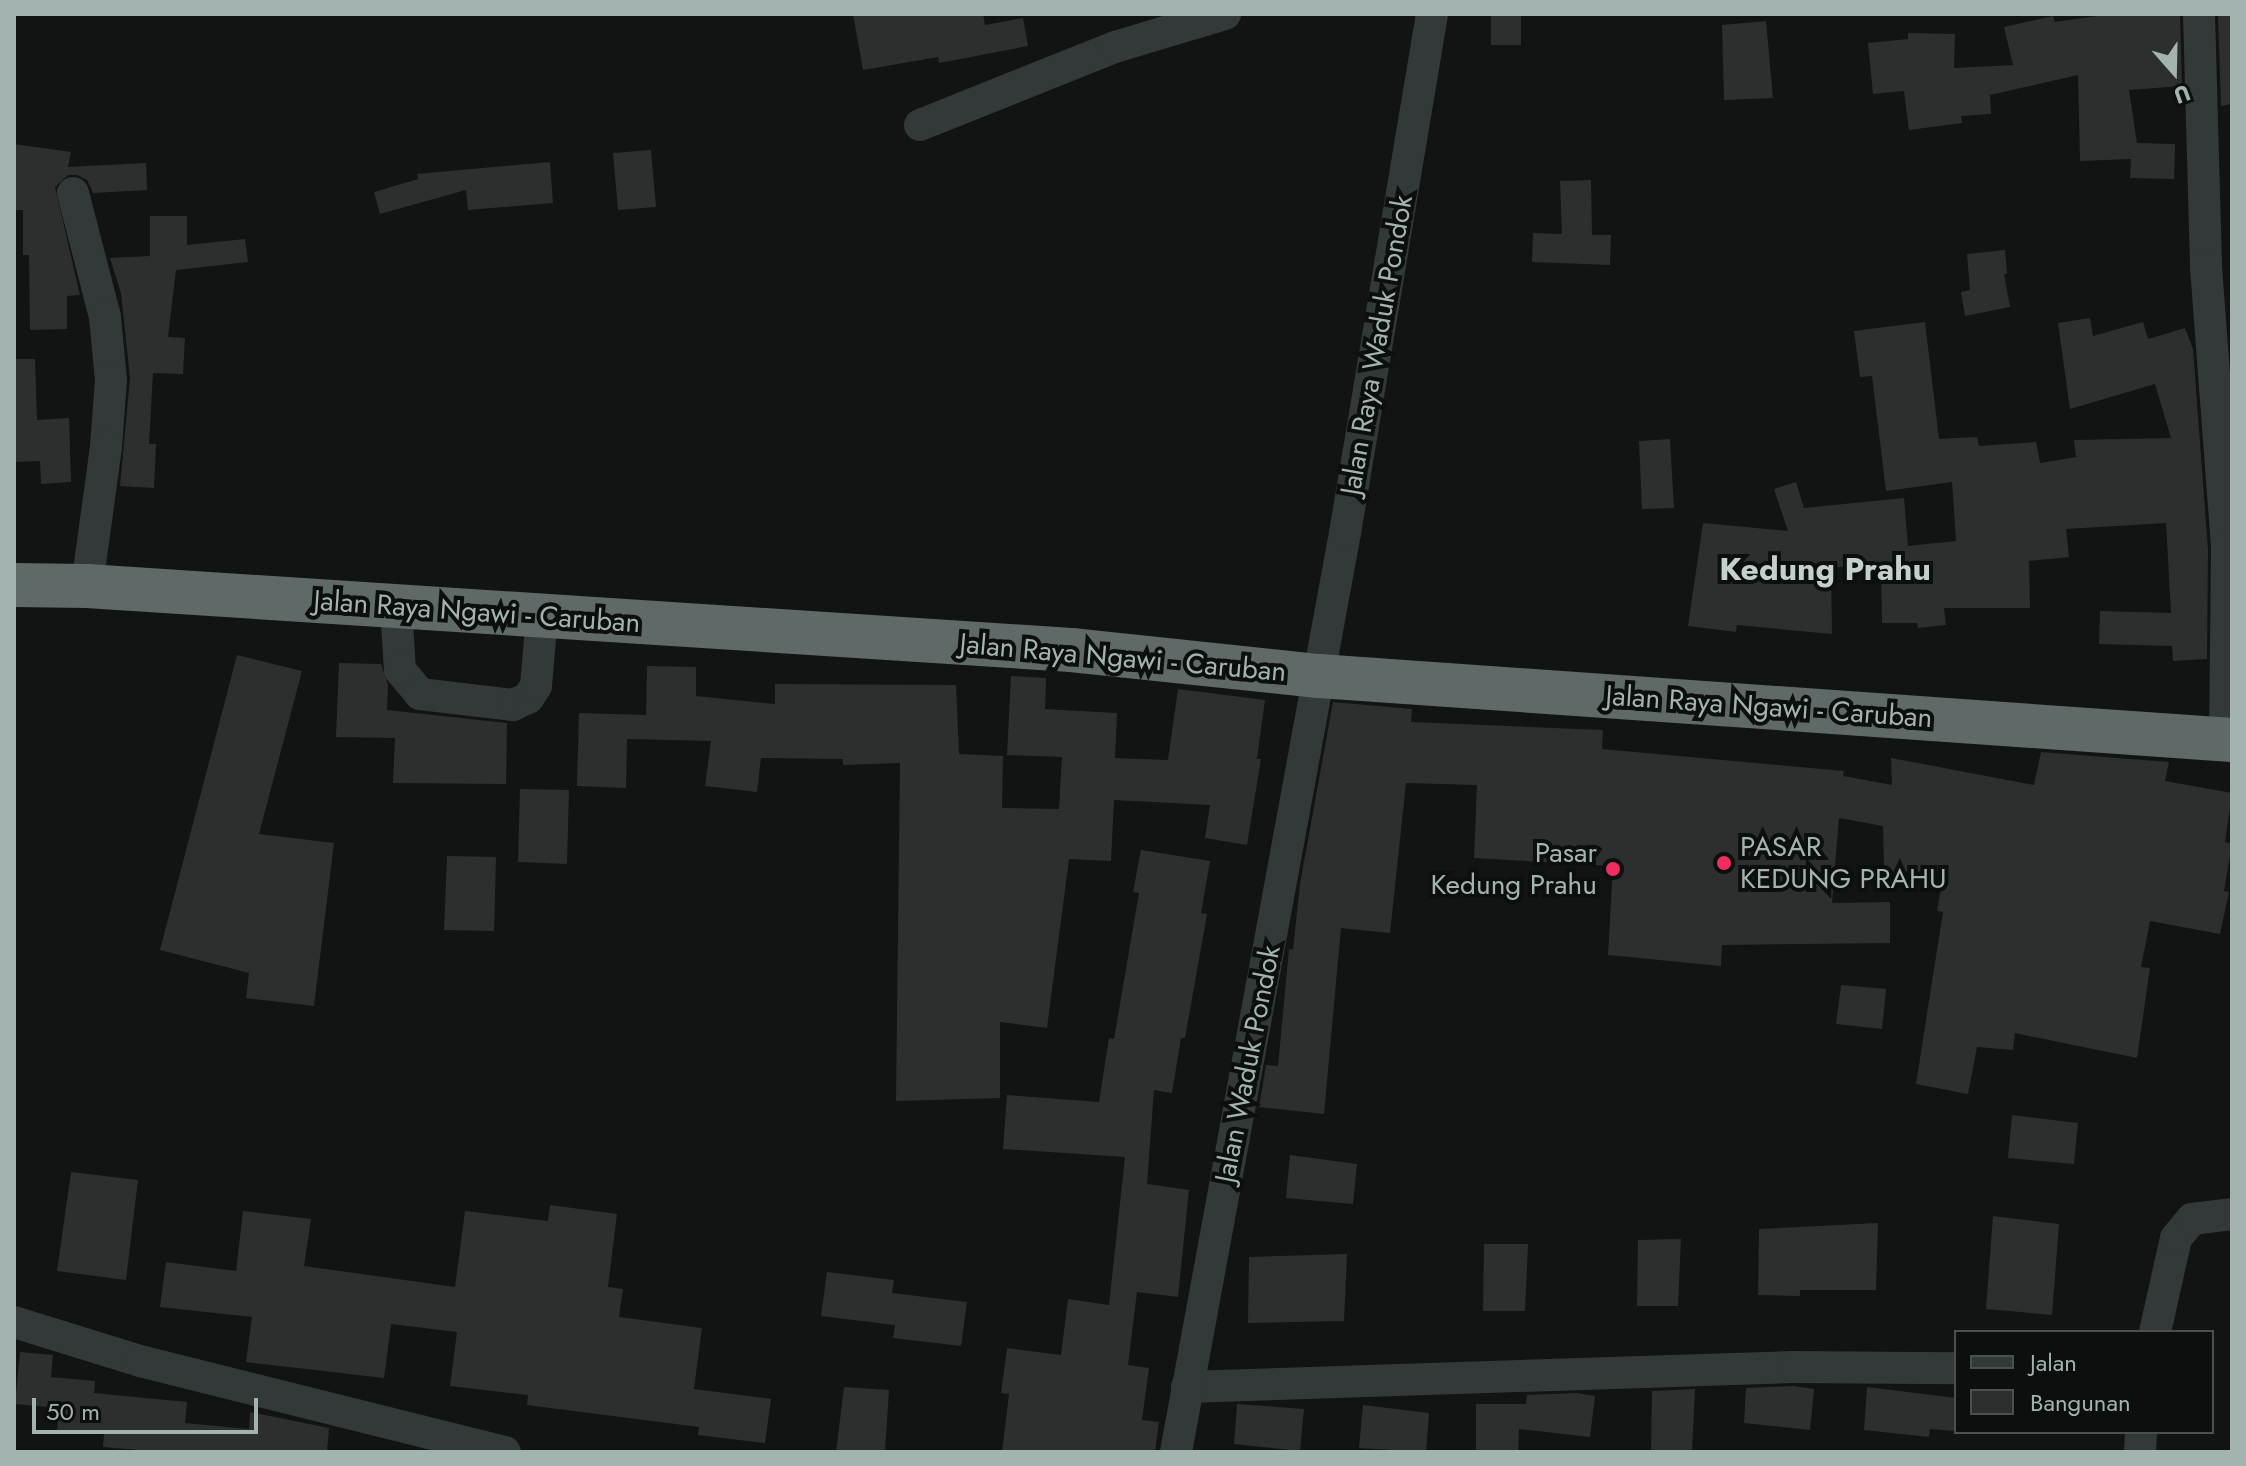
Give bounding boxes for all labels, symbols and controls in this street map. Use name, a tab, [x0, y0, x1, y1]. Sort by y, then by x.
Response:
north arrow	[2134, 32, 2214, 112]
text: U	[2169, 77, 2195, 112]
street label: Jalan Raya Waduk Pondok	[1334, 192, 1420, 498]
district label: Kedung Prahu	[1719, 550, 1931, 588]
street label: Jalan Raya Ngawi - Caruban	[312, 584, 642, 640]
street label: Jalan Raya Ngawi - Caruban	[958, 627, 1288, 689]
street label: Jalan Raya Ngawi - Caruban	[1604, 679, 1934, 735]
place label: PASAR KEDUNG PRAHU	[1740, 830, 1947, 896]
place label: Pasar Kedung Prahu	[1431, 836, 1597, 902]
marker: PASAR KEDUNG PRAHU	[1715, 854, 1733, 872]
marker: Pasar Kedung Prahu	[1604, 860, 1622, 878]
street label: Jalan Waduk Pondok	[1209, 942, 1287, 1186]
legend	[1954, 1330, 2214, 1434]
text: Jalan	[2030, 1345, 2077, 1380]
scale bar	[36, 1382, 262, 1432]
text: Bangunan	[2030, 1385, 2131, 1420]
text: 50 m	[46, 1394, 100, 1429]

